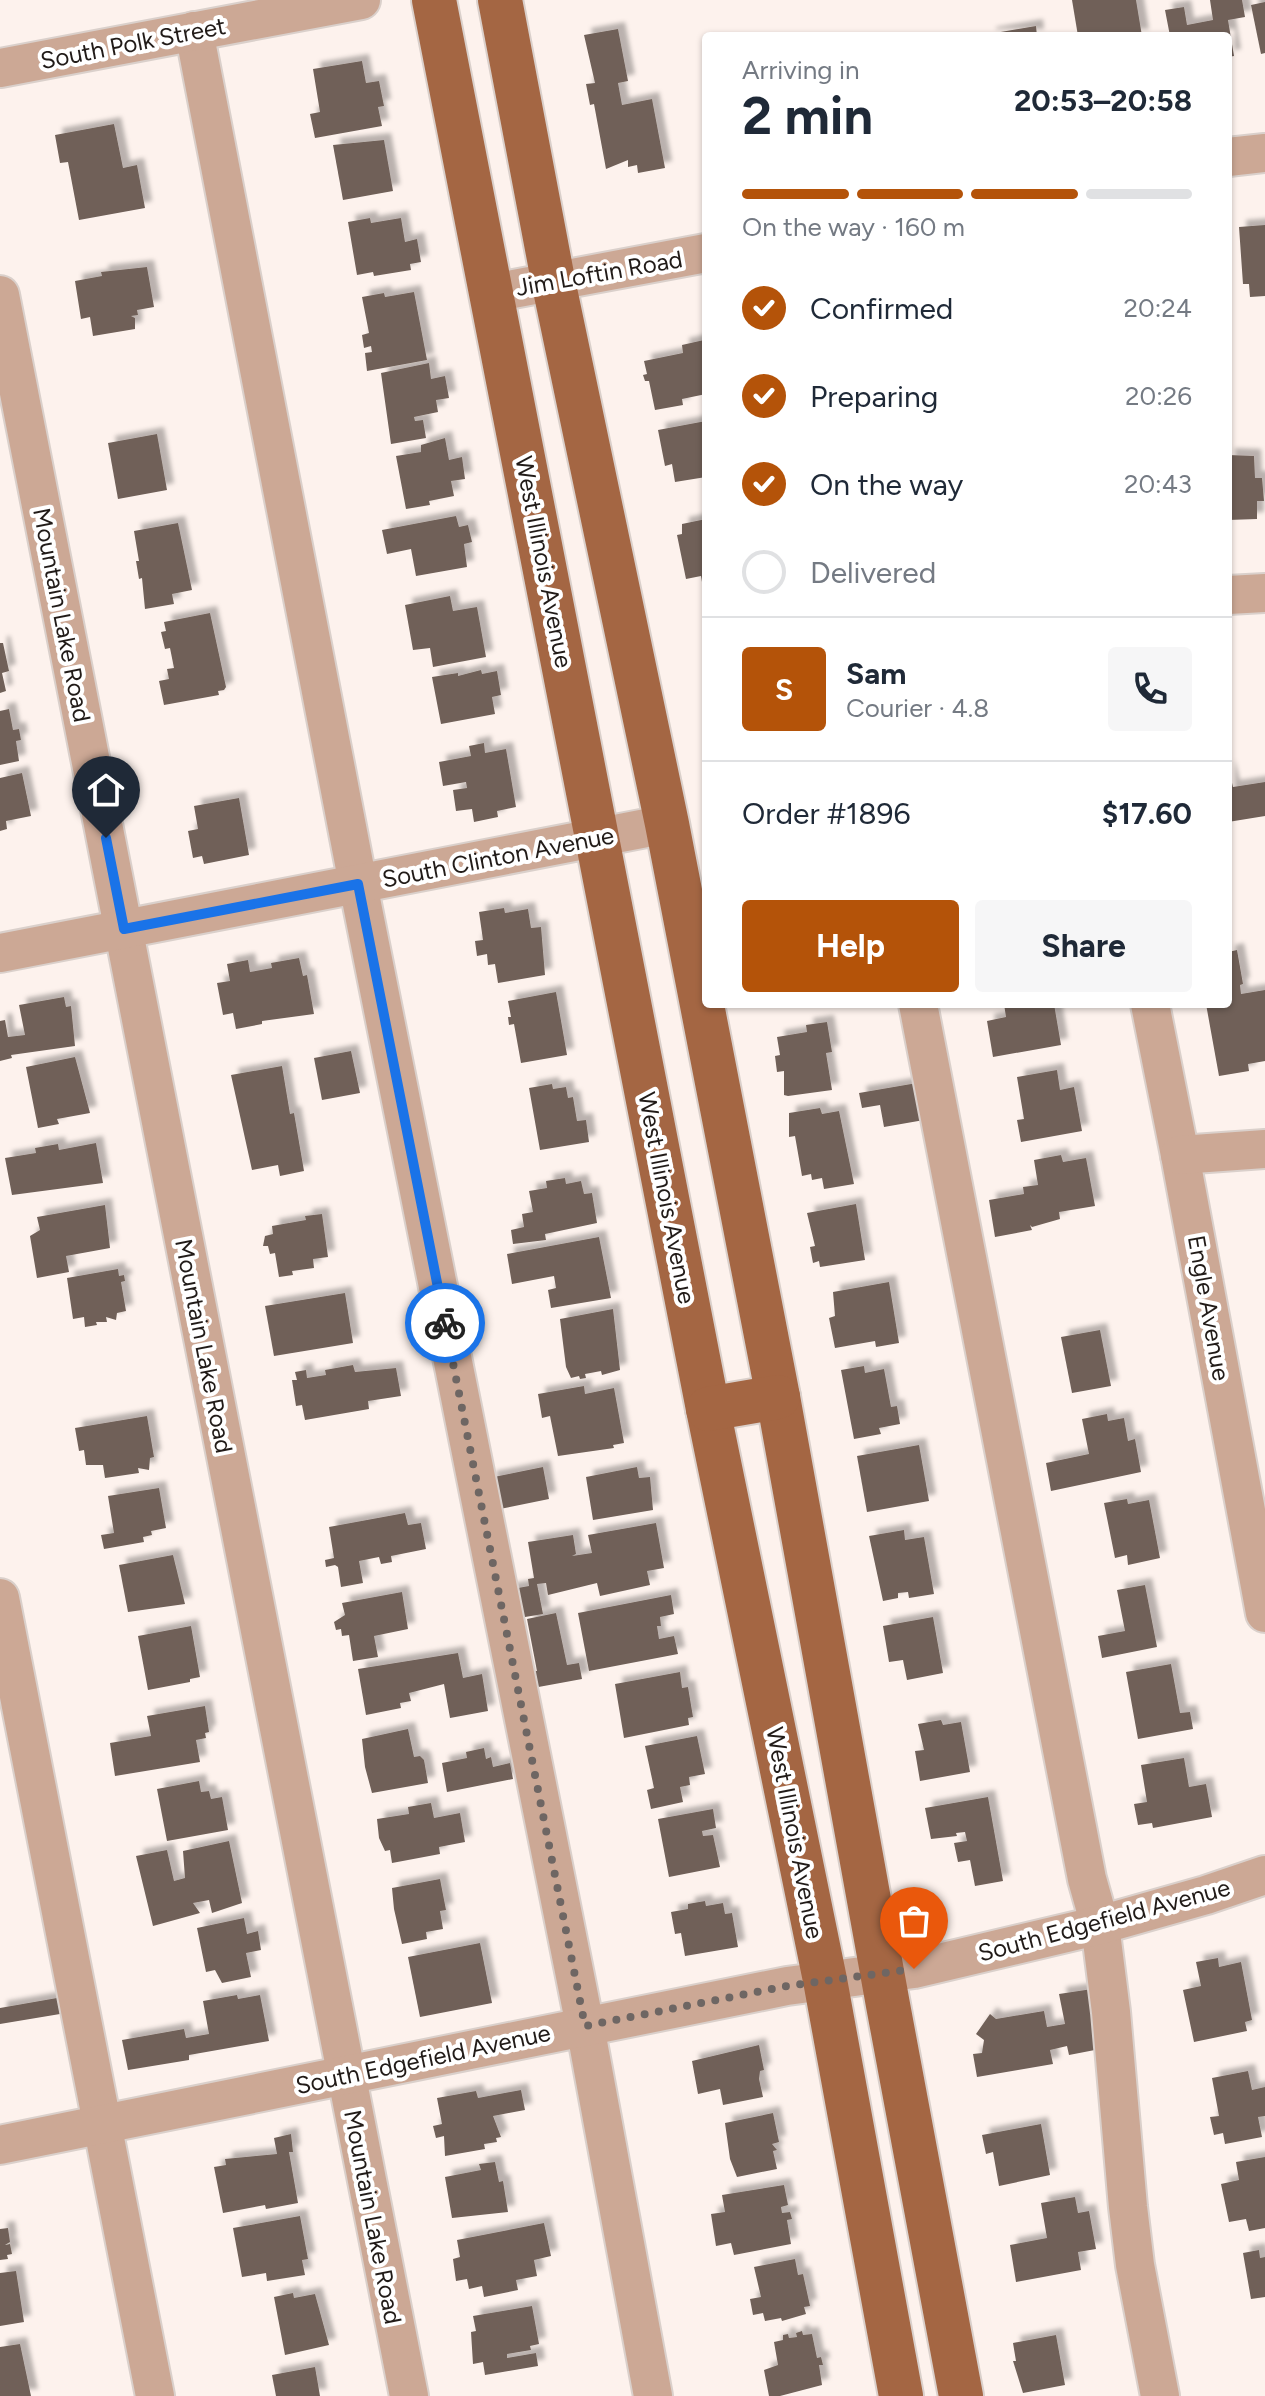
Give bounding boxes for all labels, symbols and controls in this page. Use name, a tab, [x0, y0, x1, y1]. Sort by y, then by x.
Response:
street label: South Polk Street	[38, 11, 228, 75]
text: Arriving in	[742, 54, 860, 86]
text: 20:53–20:58	[1014, 82, 1192, 119]
text: 2 min	[742, 85, 873, 147]
text: On the way · 160 m	[742, 211, 965, 243]
street label: Jim Loftin Road	[513, 244, 685, 302]
icon: check	[742, 286, 786, 330]
text: Confirmed	[810, 290, 953, 327]
text: 20:24	[1124, 292, 1192, 324]
icon: check	[742, 374, 786, 418]
text: Preparing	[810, 378, 938, 415]
text: 20:26	[1125, 380, 1192, 412]
street label: West Illinois Avenue	[509, 454, 579, 670]
icon: check	[742, 462, 786, 506]
text: On the way	[810, 466, 963, 503]
text: 20:43	[1124, 468, 1192, 500]
street label: Mountain Lake Road	[27, 505, 97, 725]
text: Delivered	[810, 554, 936, 591]
button: phone	[1108, 647, 1192, 731]
text: Sam	[846, 655, 906, 692]
text: S	[775, 671, 793, 708]
text: Courier · 4.8	[846, 692, 989, 724]
pin	[72, 756, 140, 838]
icon: home	[84, 768, 128, 812]
text: Order #1896	[742, 795, 911, 832]
text: $17.60	[1102, 795, 1192, 832]
street label: South Clinton Avenue	[380, 820, 616, 894]
button: Help	[742, 900, 959, 992]
button: Share	[975, 900, 1192, 992]
street label: West Illinois Avenue	[632, 1090, 702, 1306]
street label: Engle Avenue	[1182, 1233, 1236, 1383]
street label: Mountain Lake Road	[169, 1236, 239, 1456]
courier	[405, 1283, 485, 1363]
icon: bike	[423, 1301, 467, 1345]
street label: West Illinois Avenue	[760, 1725, 830, 1941]
street label: South Edgefield Avenue	[975, 1872, 1233, 1968]
pin	[880, 1887, 948, 1969]
icon: bag	[892, 1899, 936, 1943]
street label: South Edgefield Avenue	[293, 2018, 553, 2100]
street label: Mountain Lake Road	[338, 2107, 408, 2327]

